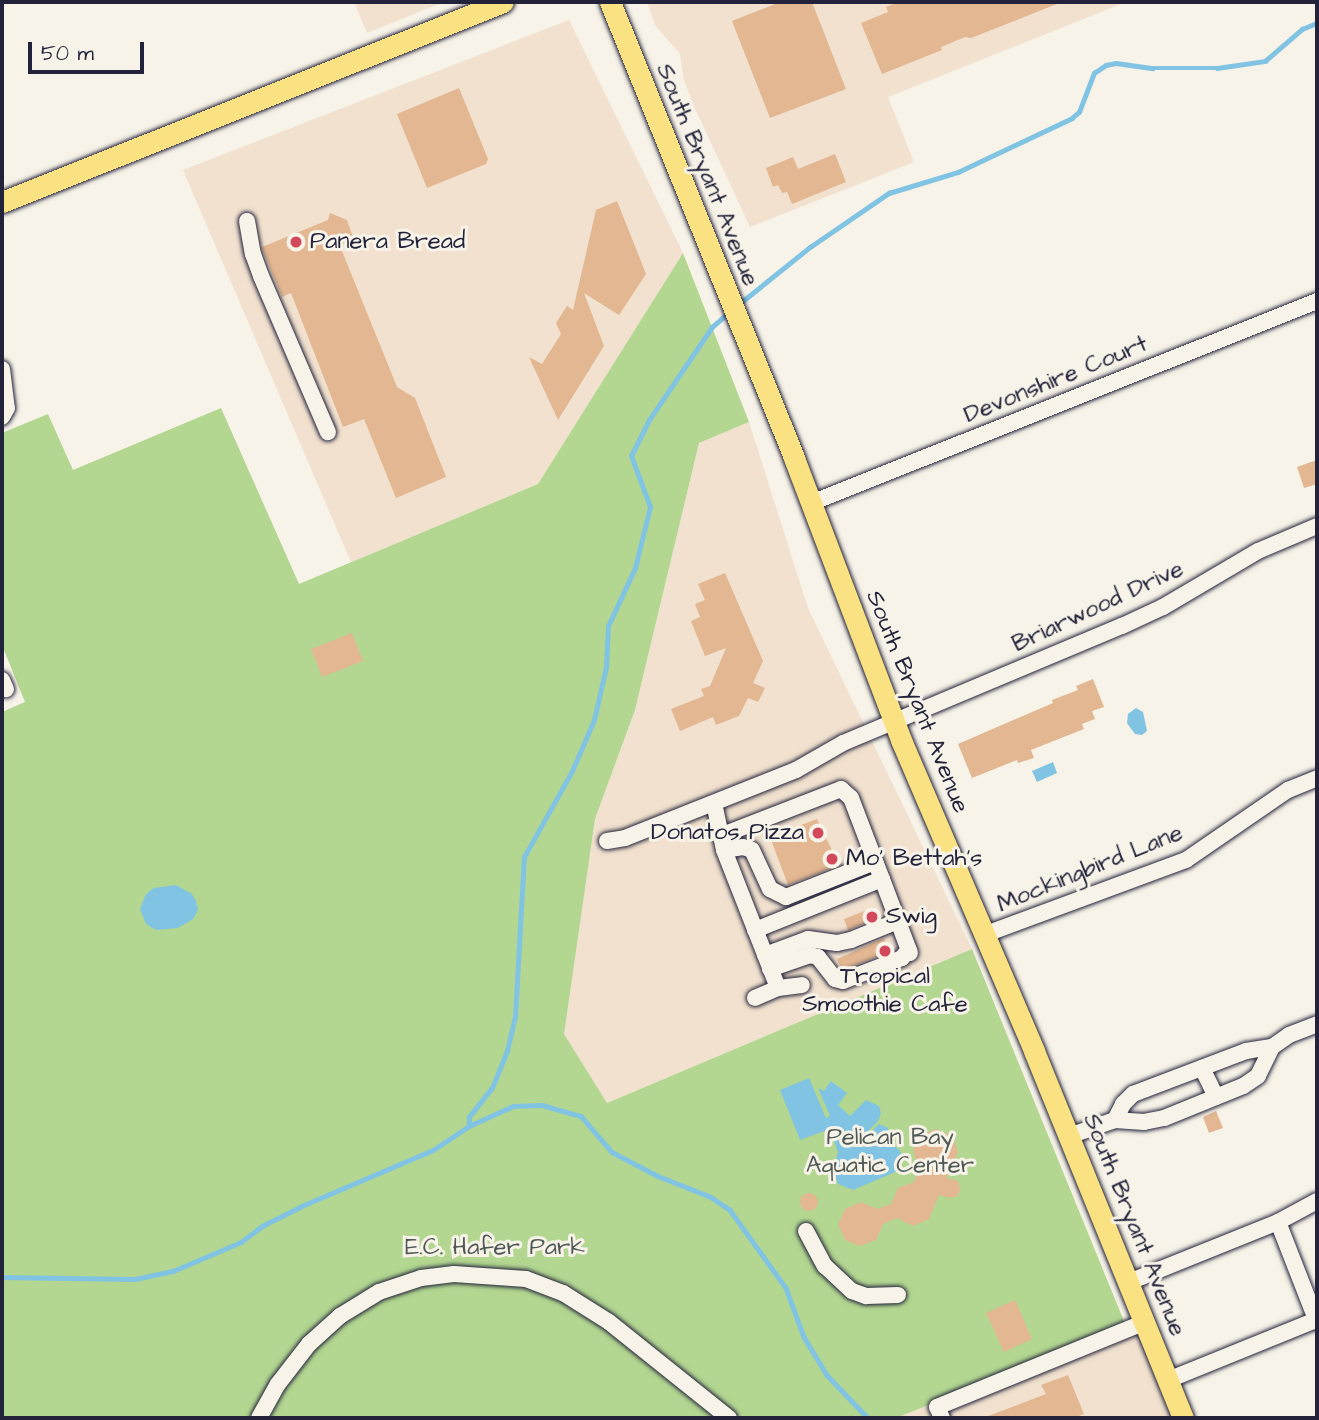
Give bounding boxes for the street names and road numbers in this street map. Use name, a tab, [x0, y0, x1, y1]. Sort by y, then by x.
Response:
street label: South Bryant Avenue	[649, 60, 765, 290]
street label: Devonshire Court	[960, 330, 1152, 430]
street label: Briarwood Drive	[1008, 555, 1188, 659]
street label: South Bryant Avenue	[859, 587, 975, 817]
street label: Mockingbird Lane	[993, 819, 1187, 919]
street label: South Bryant Avenue	[1076, 1110, 1192, 1340]

